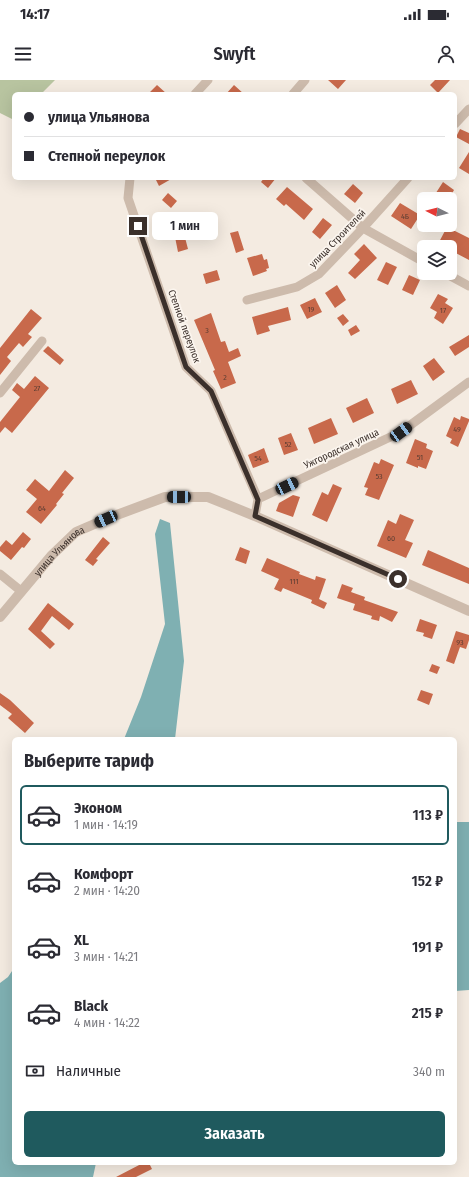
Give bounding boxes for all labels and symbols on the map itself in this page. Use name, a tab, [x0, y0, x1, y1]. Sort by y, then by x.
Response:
north arrow	[417, 192, 457, 232]
street label: улица Строителей	[307, 207, 368, 270]
callout: 1 мин	[152, 212, 218, 240]
house number: 4Б	[401, 212, 409, 221]
route end	[129, 217, 147, 235]
street label: Степной переулок	[165, 288, 203, 365]
house number: 19	[307, 305, 315, 314]
house number: 17	[440, 306, 447, 315]
house number: 3	[205, 326, 209, 335]
house number: 2	[223, 373, 227, 382]
house number: 27	[34, 384, 41, 393]
car	[388, 420, 414, 444]
house number: 49	[453, 425, 461, 434]
street label: Ужгородская улица	[301, 426, 381, 472]
house number: 52	[284, 440, 292, 449]
house number: 51	[417, 453, 423, 462]
house number: 54	[254, 454, 262, 463]
house number: 53	[375, 472, 383, 481]
car	[274, 475, 300, 497]
car	[167, 491, 191, 503]
house number: 64	[38, 504, 46, 513]
car	[93, 509, 119, 529]
street label: улица Ульянова	[32, 524, 87, 579]
house number: 60	[387, 534, 395, 543]
route start	[389, 570, 407, 588]
house number: 111	[289, 577, 299, 586]
house number: 93	[456, 638, 464, 647]

